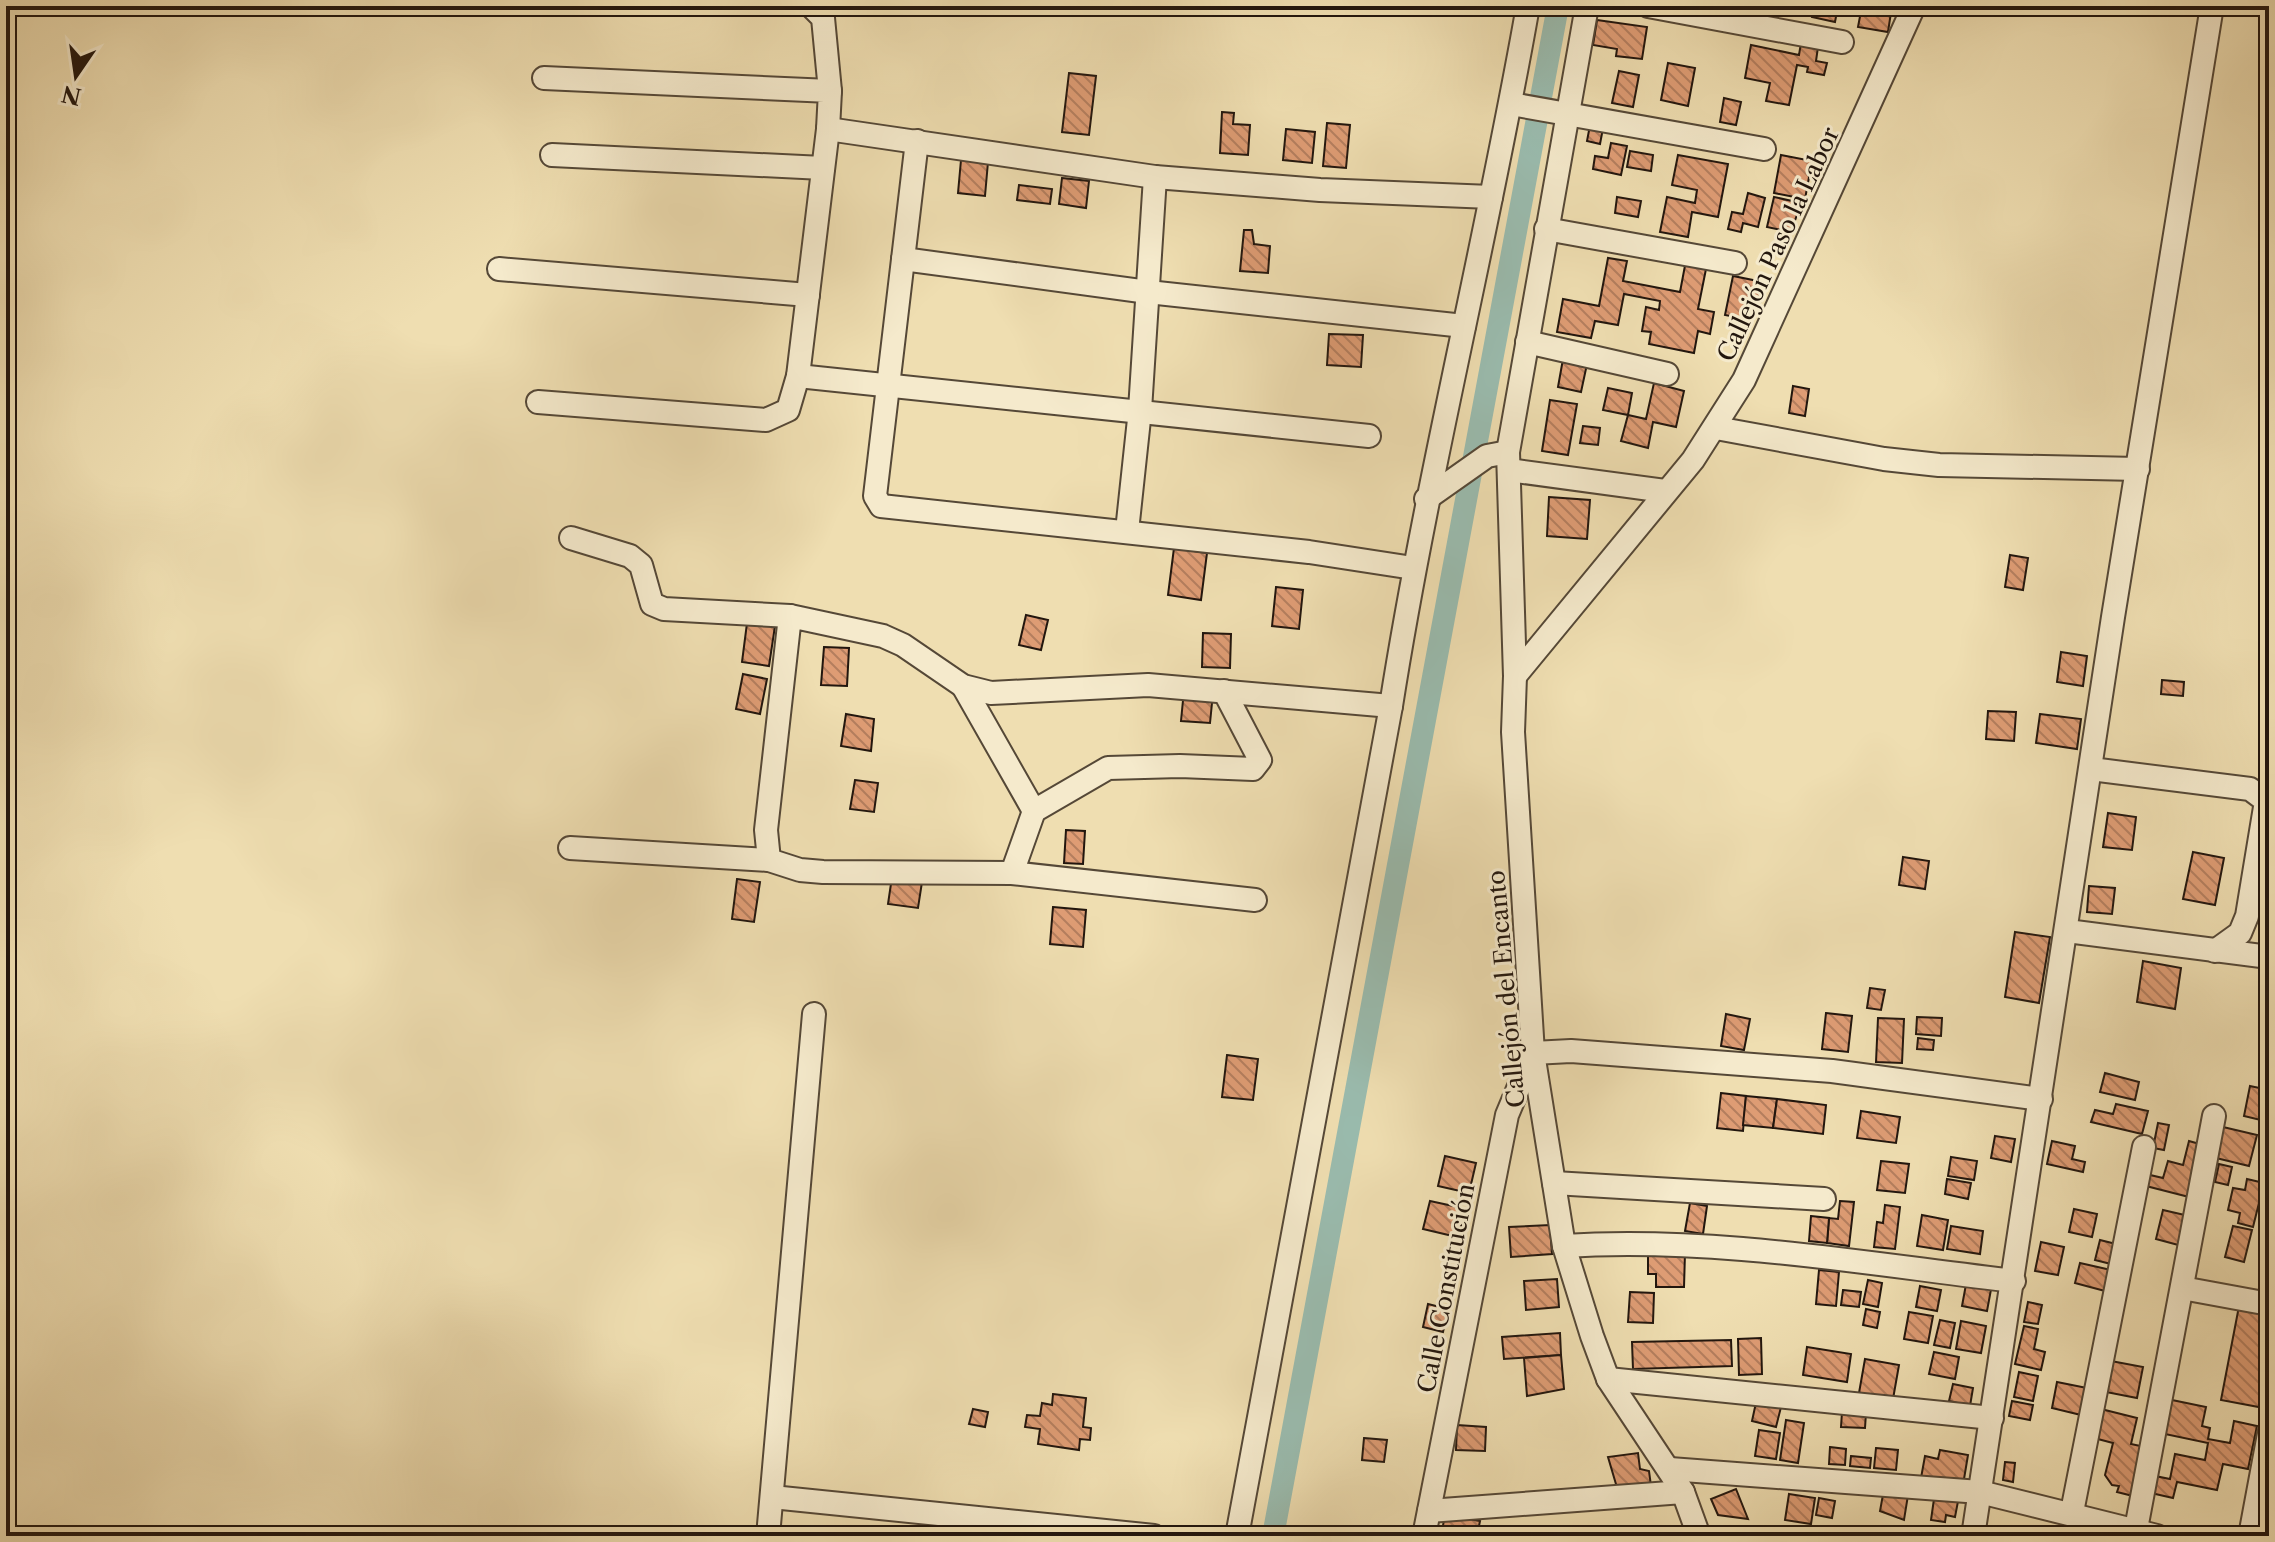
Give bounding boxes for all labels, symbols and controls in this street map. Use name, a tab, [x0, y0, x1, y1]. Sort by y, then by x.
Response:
north arrow	[36, 36, 116, 116]
text: N	[59, 80, 84, 110]
street label: Callejón Paso la Labor	[1711, 122, 1845, 366]
street label: Callejón del Encanto	[1481, 869, 1531, 1109]
street label: Calle Constitución	[1411, 1181, 1481, 1395]

